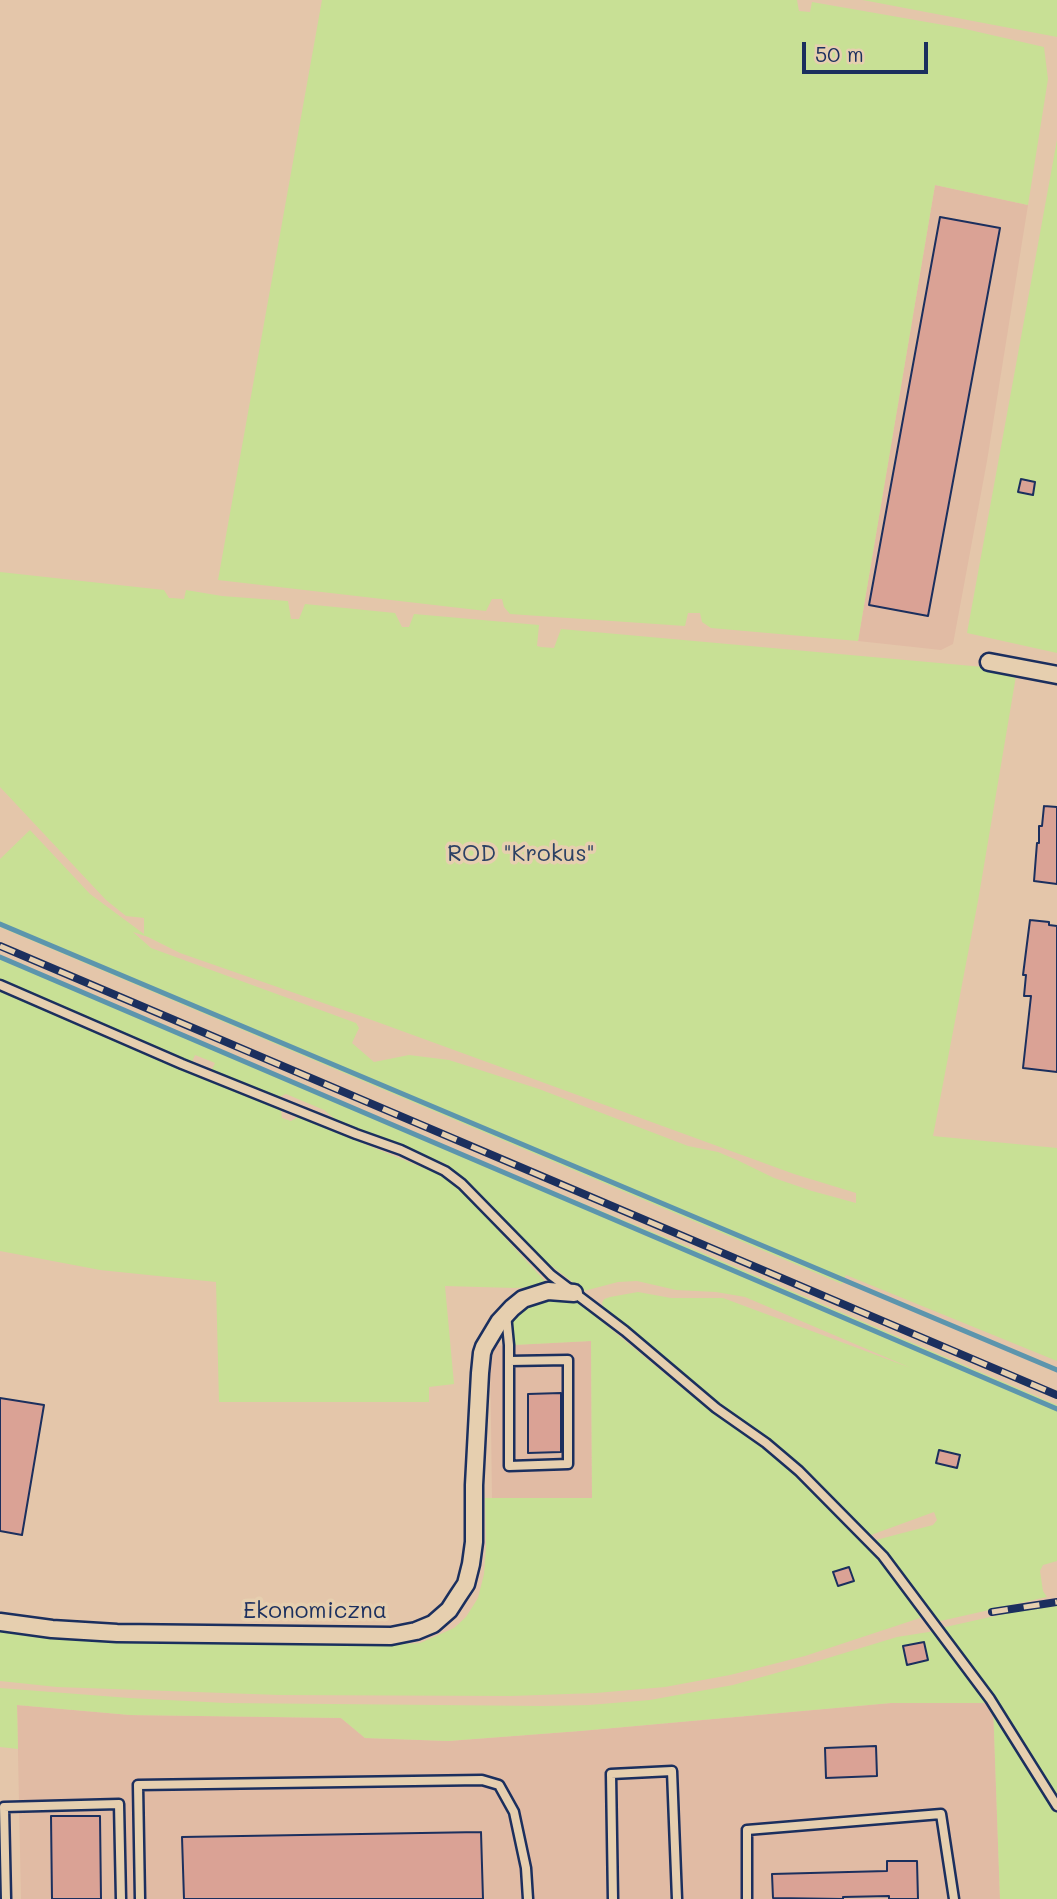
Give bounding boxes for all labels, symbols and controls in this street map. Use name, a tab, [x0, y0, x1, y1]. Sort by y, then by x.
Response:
scale bar	[805, 28, 931, 72]
text: 50 m	[815, 40, 864, 67]
park label: ROD "Krokus"	[447, 840, 595, 868]
street label: Ekonomiczna	[243, 1597, 387, 1625]

